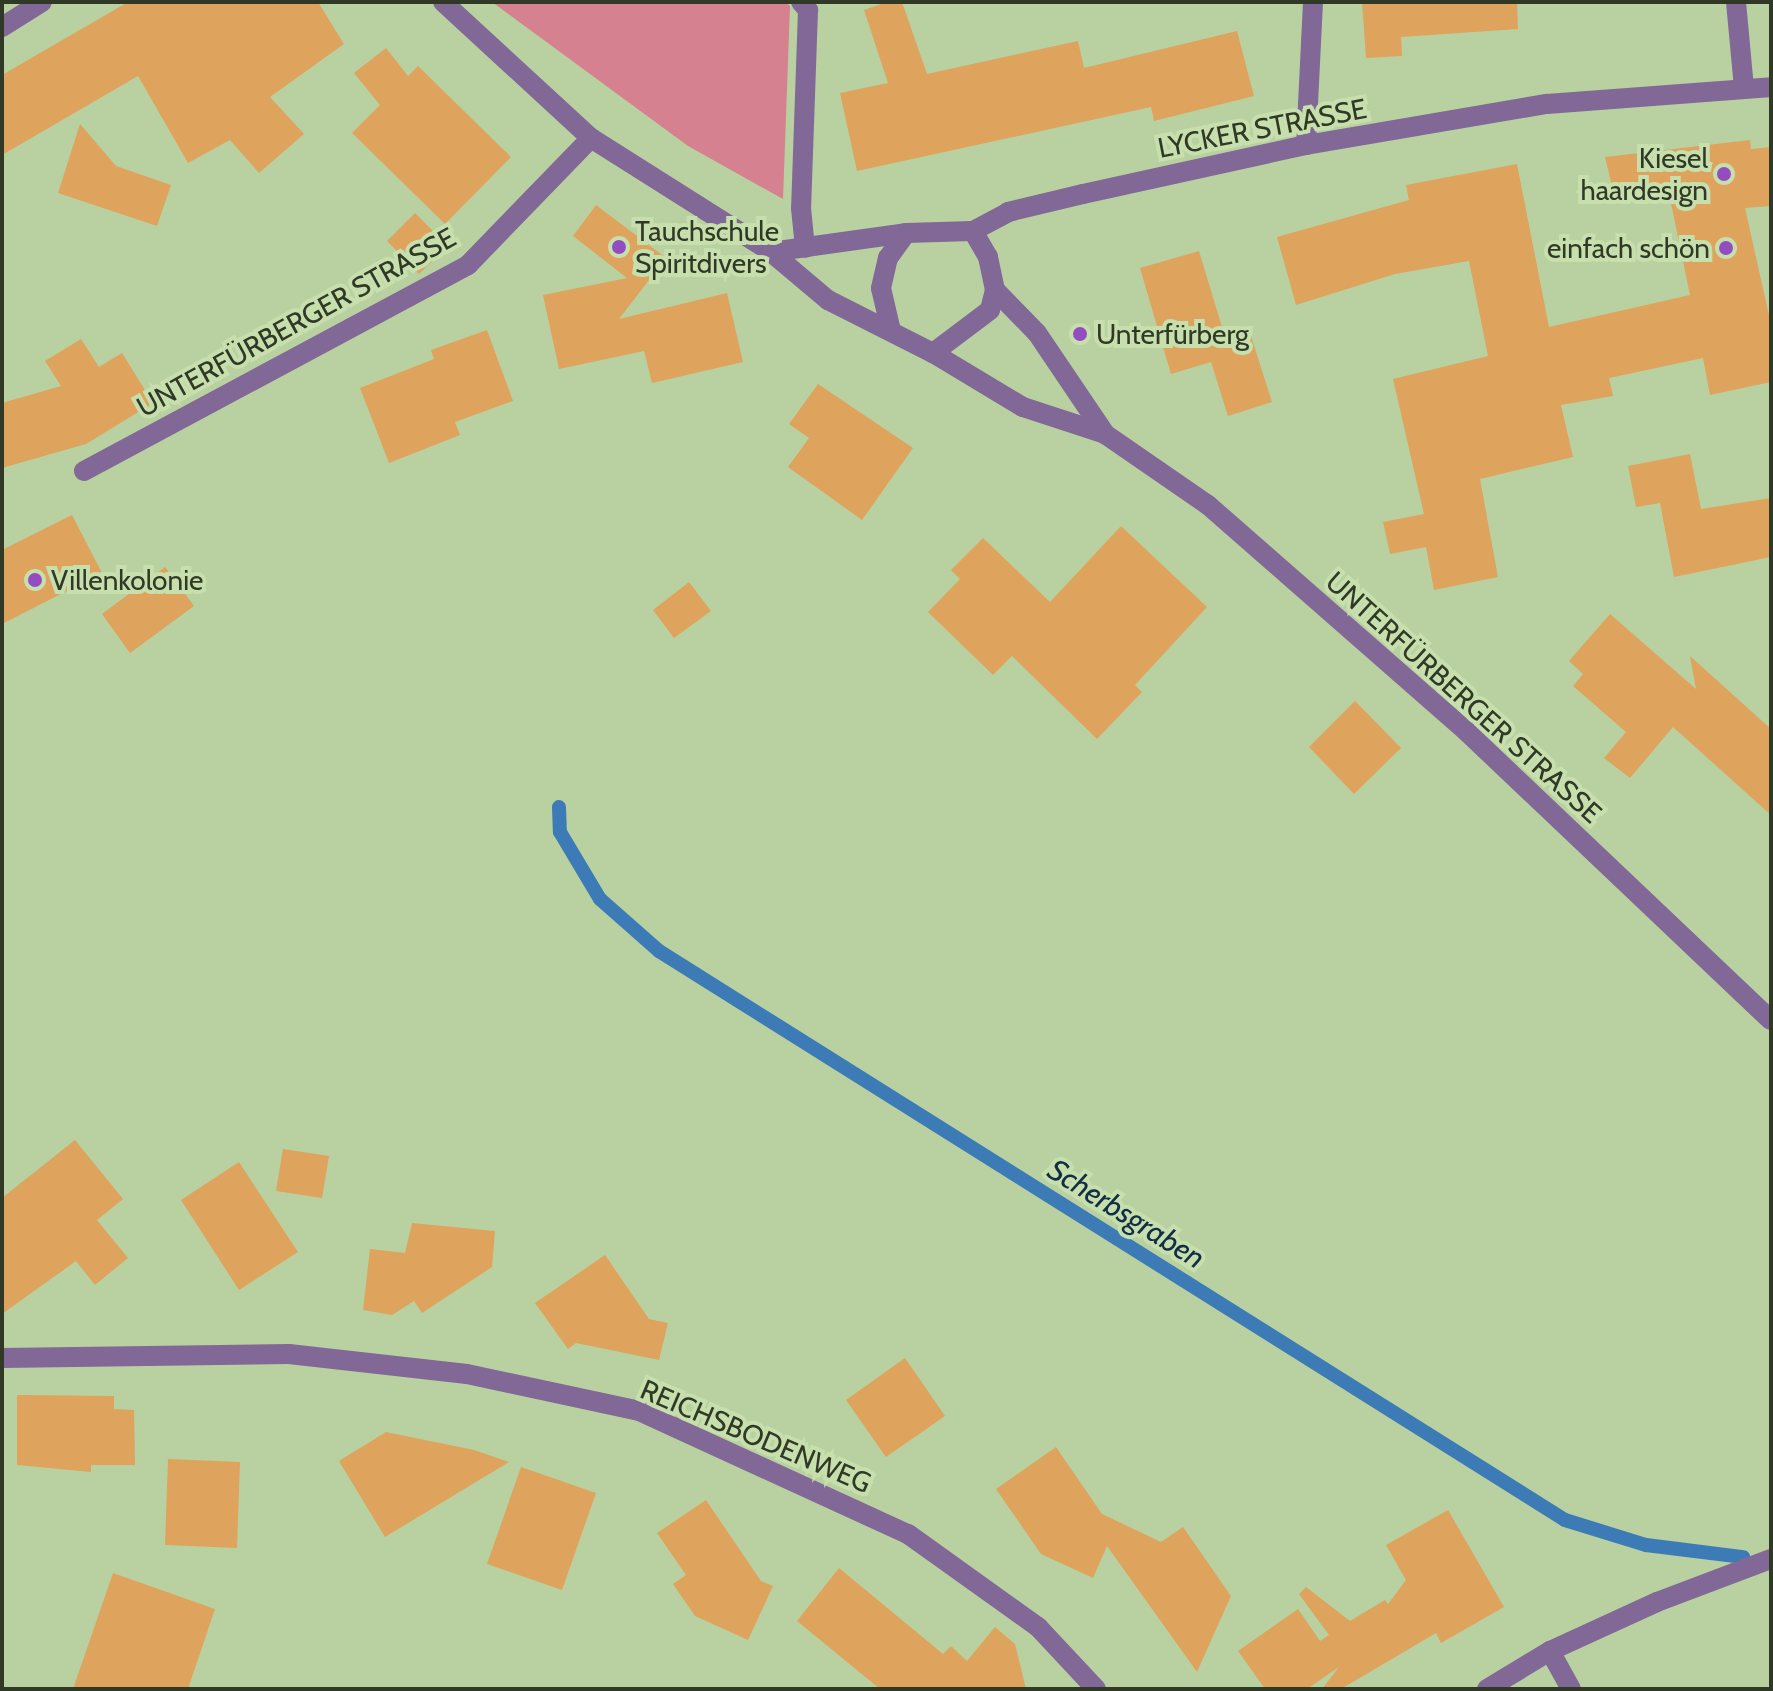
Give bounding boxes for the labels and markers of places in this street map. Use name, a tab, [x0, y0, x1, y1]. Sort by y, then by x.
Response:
place label: Kiesel haardesign	[1580, 141, 1708, 207]
marker: Kiesel haardesign	[1715, 165, 1733, 183]
place label: Tauchschule Spiritdivers	[635, 214, 779, 280]
place label: einfach schön	[1547, 231, 1710, 265]
marker: Tauchschule Spiritdivers	[610, 238, 628, 256]
marker: einfach schön	[1717, 239, 1735, 257]
place label: Unterfürberg	[1096, 317, 1249, 351]
marker: Unterfürberg	[1071, 325, 1089, 343]
place label: Villenkolonie	[51, 563, 203, 597]
marker: Villenkolonie	[26, 571, 44, 589]

